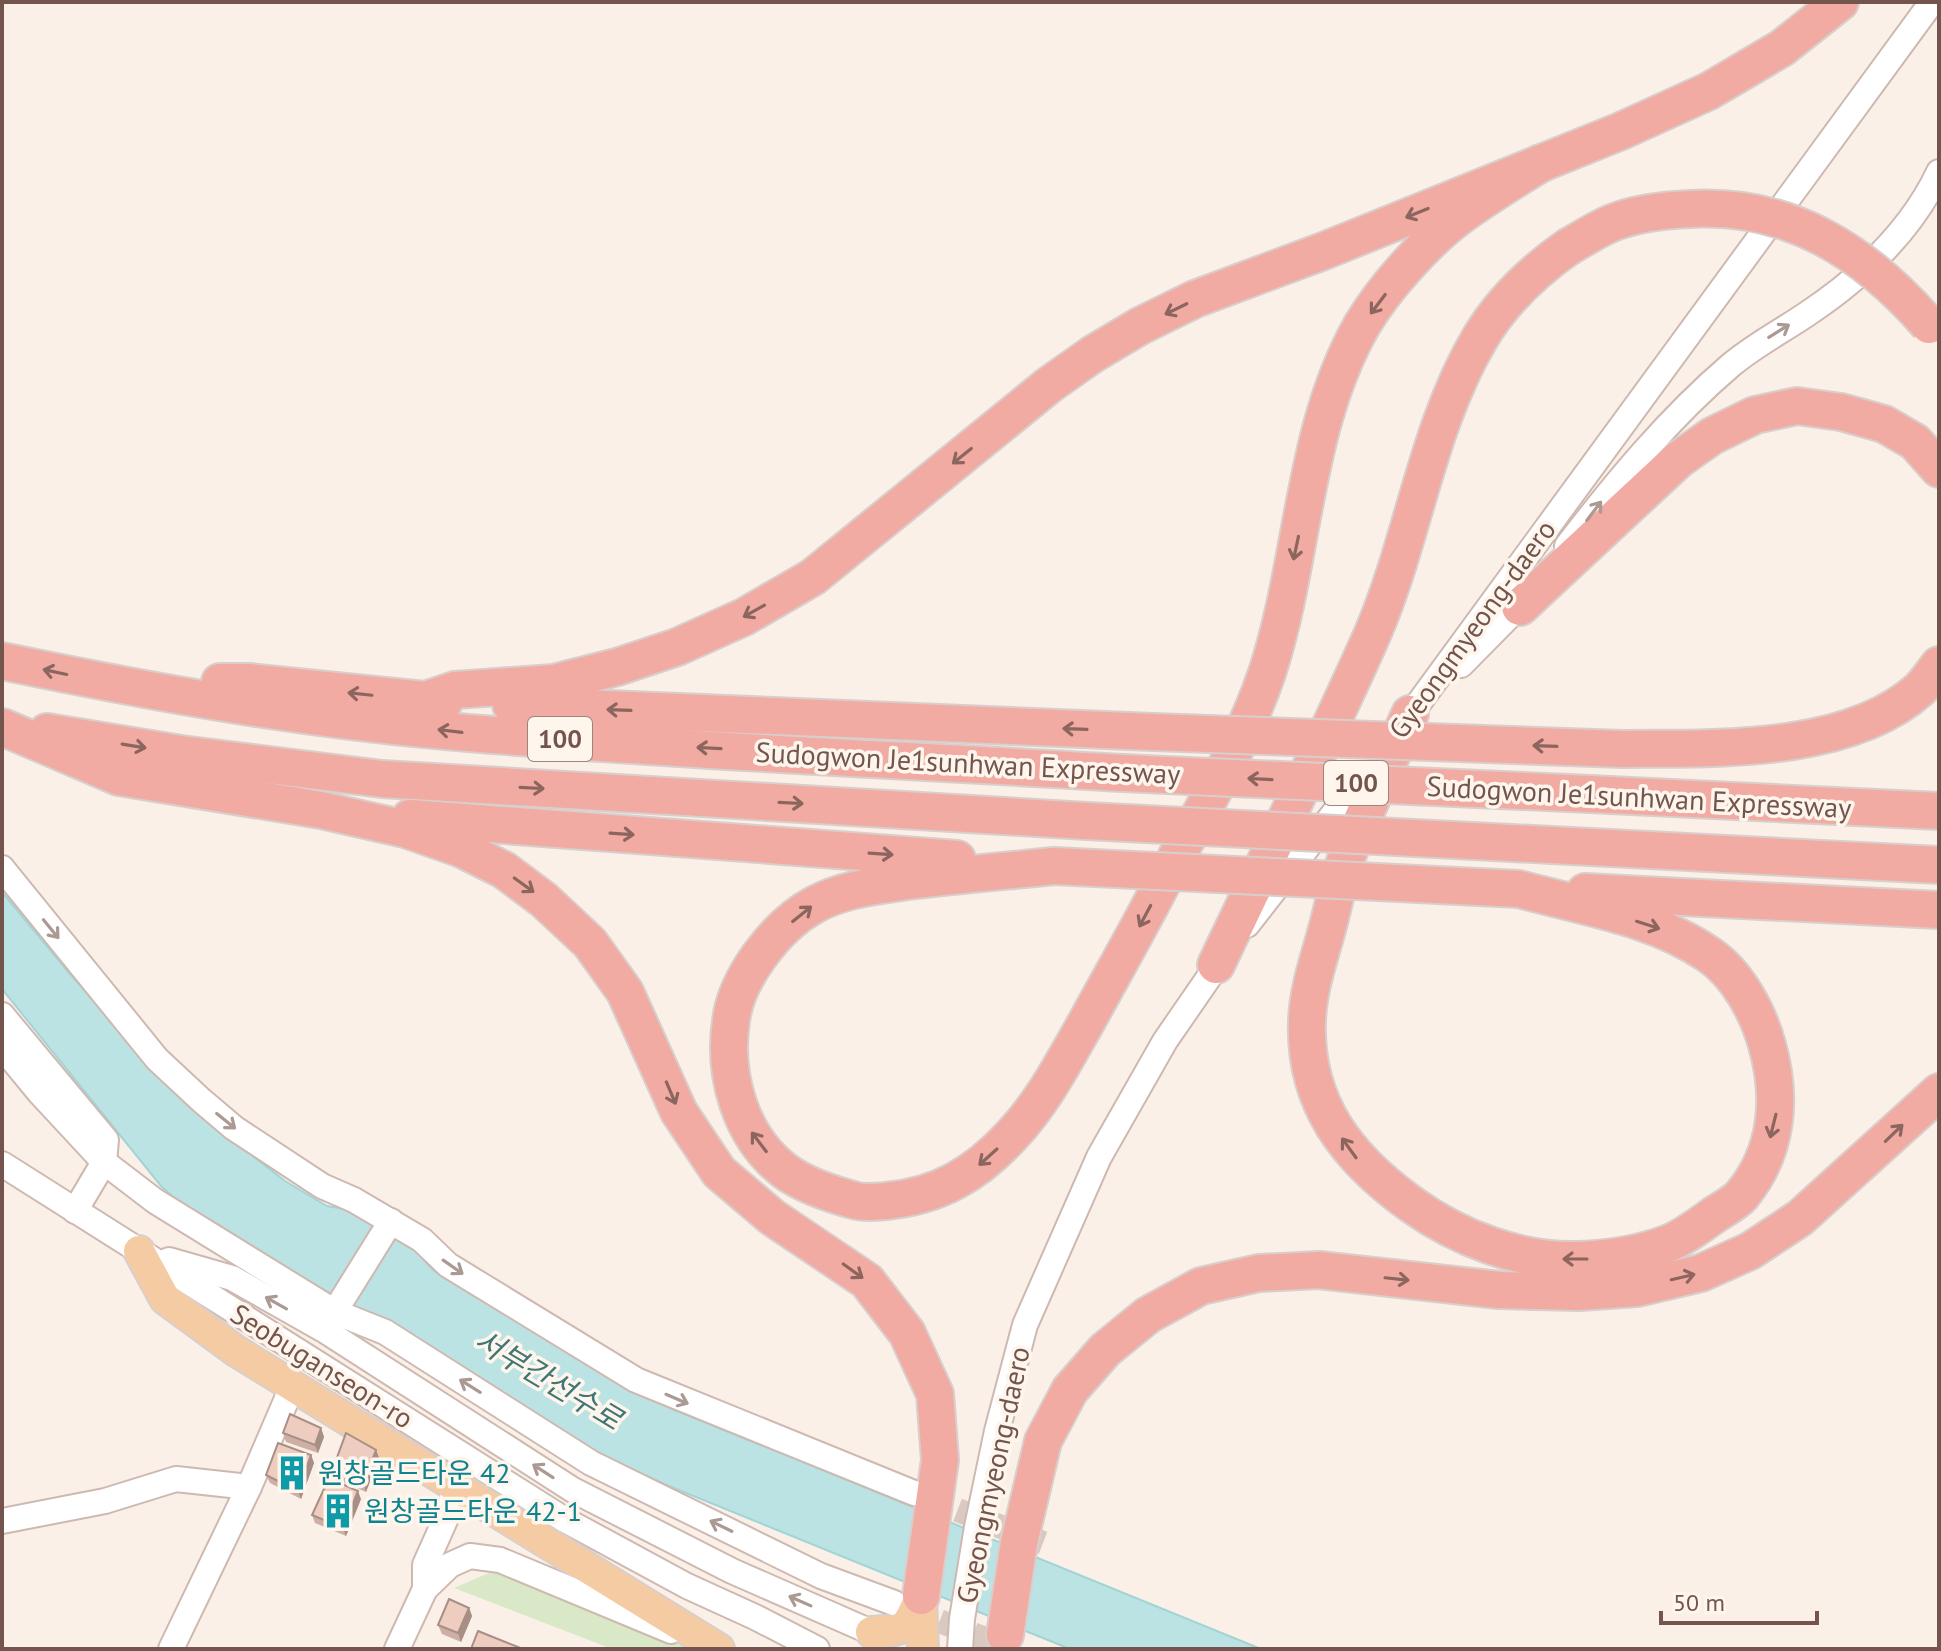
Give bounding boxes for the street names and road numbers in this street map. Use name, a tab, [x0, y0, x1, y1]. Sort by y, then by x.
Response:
street label: Gyeongmyeong-daero	[1380, 512, 1563, 745]
road number: 100	[528, 717, 592, 761]
street label: Sudogwon Je1sunhwan Expressway	[755, 733, 1181, 792]
road number: 100	[1324, 761, 1388, 805]
street label: Sudogwon Je1sunhwan Expressway	[1426, 767, 1852, 826]
street label: Seobuganseon-ro	[224, 1295, 421, 1437]
street label: Gyeongmyeong-daero	[947, 1343, 1038, 1607]

